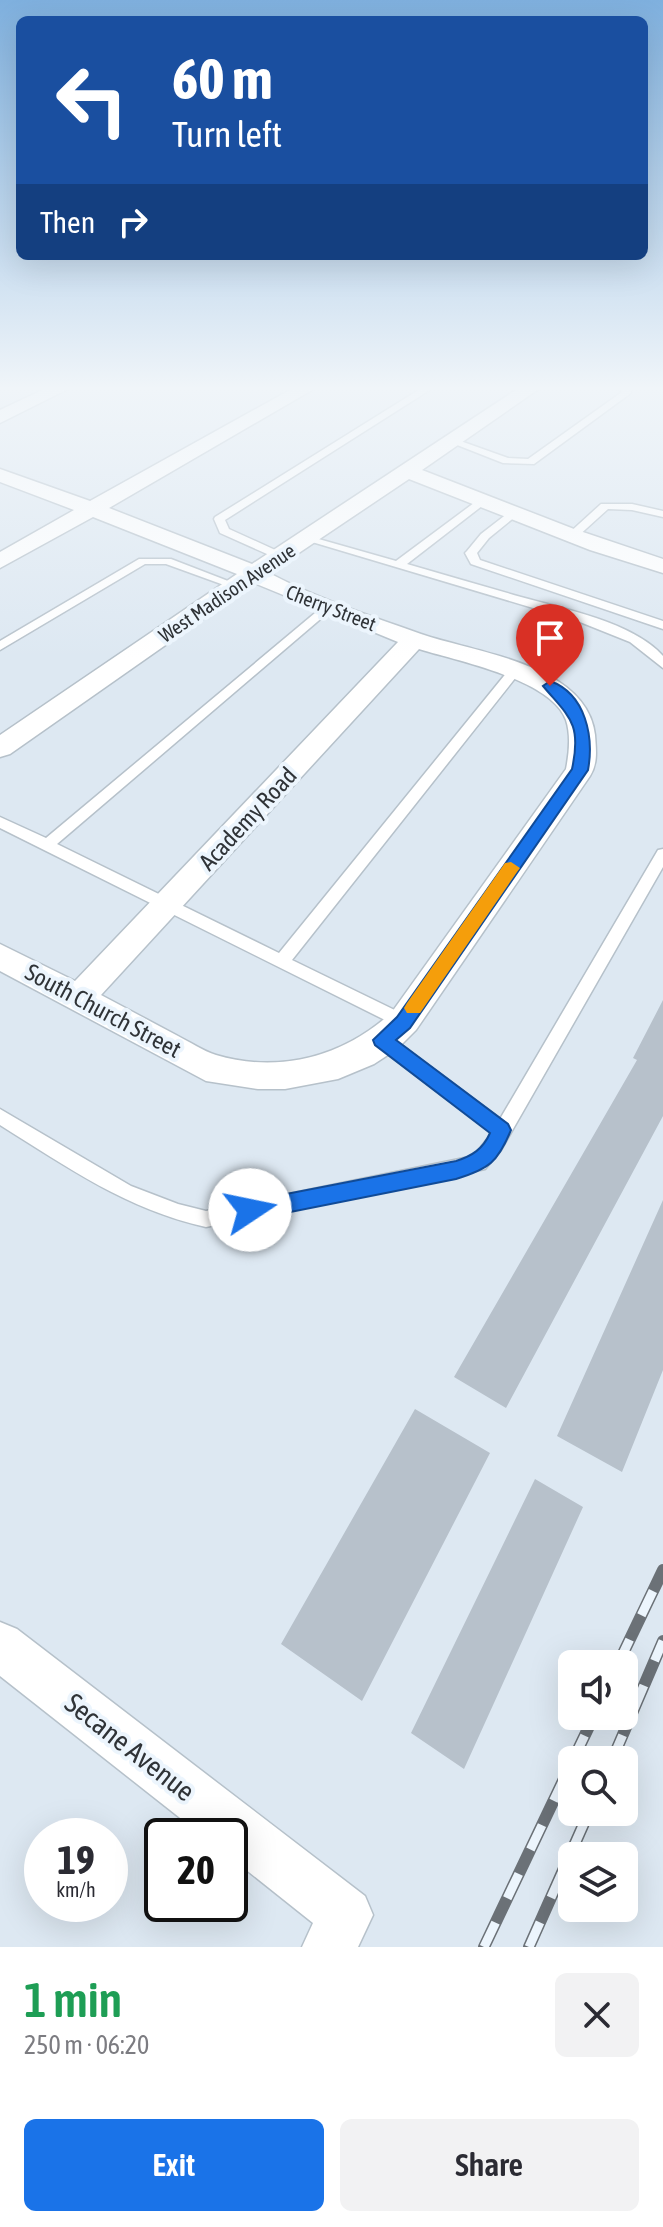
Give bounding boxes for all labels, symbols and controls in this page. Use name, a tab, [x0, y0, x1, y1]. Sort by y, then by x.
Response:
text: 60 m	[172, 47, 273, 111]
icon: left	[40, 48, 144, 152]
text: Turn left	[172, 113, 282, 155]
icon: right	[111, 200, 155, 244]
text: Then	[40, 205, 95, 239]
street label: West Madison Avenue	[154, 538, 299, 647]
street label: Cherry Street	[283, 580, 380, 635]
pin	[516, 604, 584, 686]
icon: arrive	[528, 616, 572, 660]
street label: Academy Road	[193, 762, 302, 876]
street label: South Church Street	[21, 958, 186, 1063]
position arrow	[208, 1168, 292, 1252]
map controls	[558, 1650, 638, 1922]
button: sound	[558, 1650, 638, 1730]
street label: Secane Avenue	[59, 1687, 201, 1807]
button: search	[558, 1746, 638, 1826]
speed limit sign: 20	[144, 1818, 248, 1922]
text: 19	[57, 1837, 95, 1882]
button: layers	[558, 1842, 638, 1922]
text: km/h	[56, 1878, 96, 1901]
text: 1 min	[24, 1972, 122, 2027]
button: close	[555, 1973, 639, 2057]
text: 250 m · 06:20	[24, 2030, 149, 2060]
button: Exit	[24, 2119, 324, 2211]
button: Share	[340, 2119, 639, 2211]

